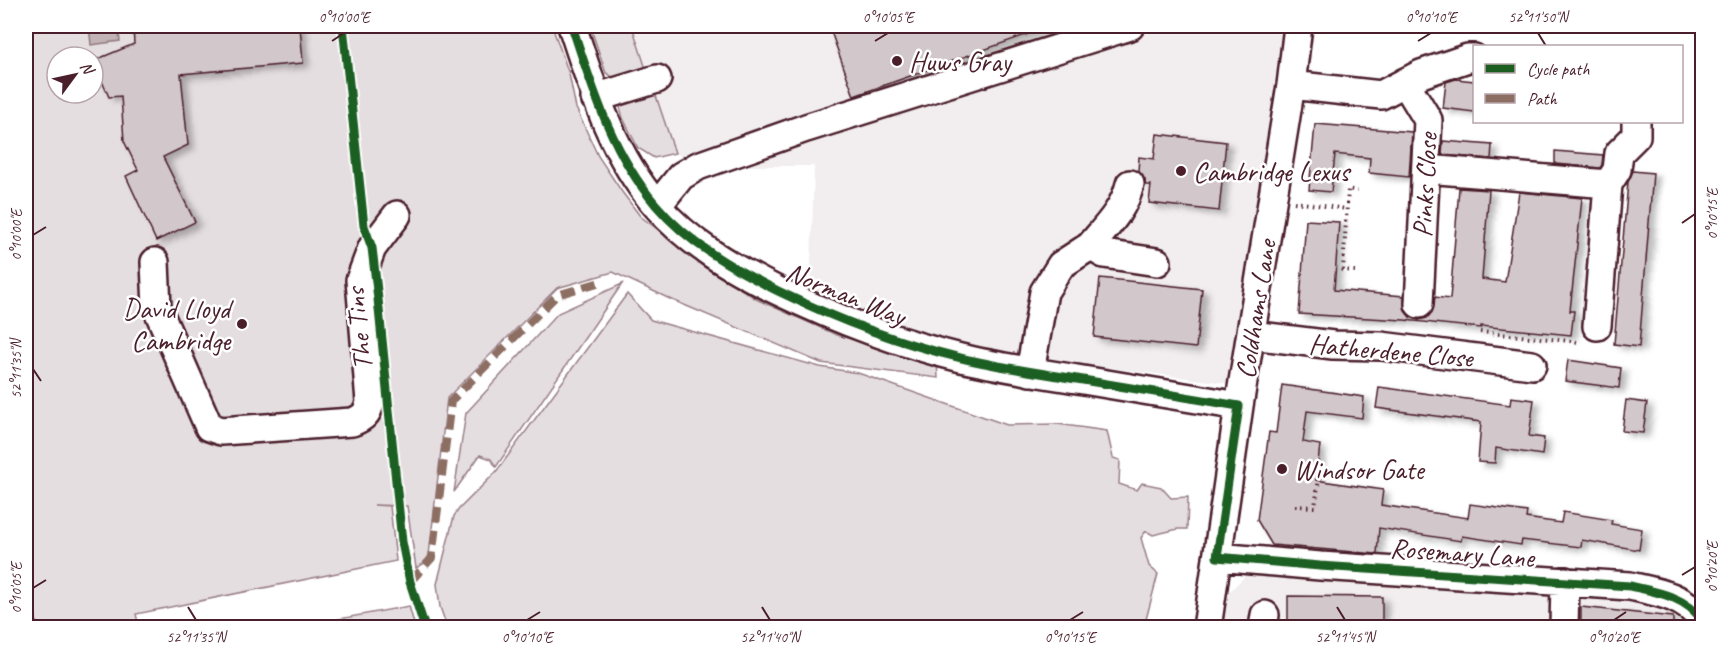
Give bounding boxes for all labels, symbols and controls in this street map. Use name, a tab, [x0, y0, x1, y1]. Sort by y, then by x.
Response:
text: 0°10'00"E	[318, 8, 372, 27]
text: 0°10'05"E	[862, 8, 916, 27]
text: 0°10'10"E	[1405, 8, 1459, 27]
text: 52°11'50"N	[1508, 8, 1571, 27]
place label: Huws Gray	[909, 44, 1013, 79]
north arrow	[45, 45, 105, 105]
legend	[1473, 45, 1683, 123]
marker: Huws Gray	[890, 54, 904, 68]
text: N	[76, 58, 100, 80]
text: Cycle path	[1527, 58, 1590, 80]
text: Path	[1527, 88, 1557, 110]
street label: Pinks Close	[1404, 130, 1445, 238]
place label: Cambridge Lexus	[1193, 154, 1351, 189]
marker: Cambridge Lexus	[1174, 164, 1188, 178]
text: 0°10'15"E	[1703, 186, 1722, 240]
text: 0°10'00"E	[7, 207, 26, 261]
street label: Coldhams Lane	[1227, 235, 1284, 381]
street label: Norman Way	[781, 254, 913, 334]
street label: The Tins	[337, 284, 380, 372]
place label: David Lloyd Cambridge	[123, 291, 234, 358]
marker: David Lloyd Cambridge	[235, 317, 249, 331]
street label: Hatherdene Close	[1308, 326, 1476, 375]
text: 52°11'35"N	[7, 336, 26, 399]
place label: Windsor Gate	[1294, 452, 1426, 487]
marker: Windsor Gate	[1275, 462, 1289, 476]
street label: Rosemary Lane	[1389, 530, 1537, 575]
text: 0°10'20"E	[1703, 539, 1722, 593]
text: 0°10'05"E	[7, 560, 26, 614]
text: 52°11'35"N	[166, 628, 229, 647]
text: 0°10'10"E	[501, 628, 555, 647]
text: 52°11'40"N	[740, 628, 803, 647]
text: 0°10'15"E	[1044, 628, 1098, 647]
text: 52°11'45"N	[1315, 628, 1378, 647]
text: 0°10'20"E	[1588, 628, 1642, 647]

